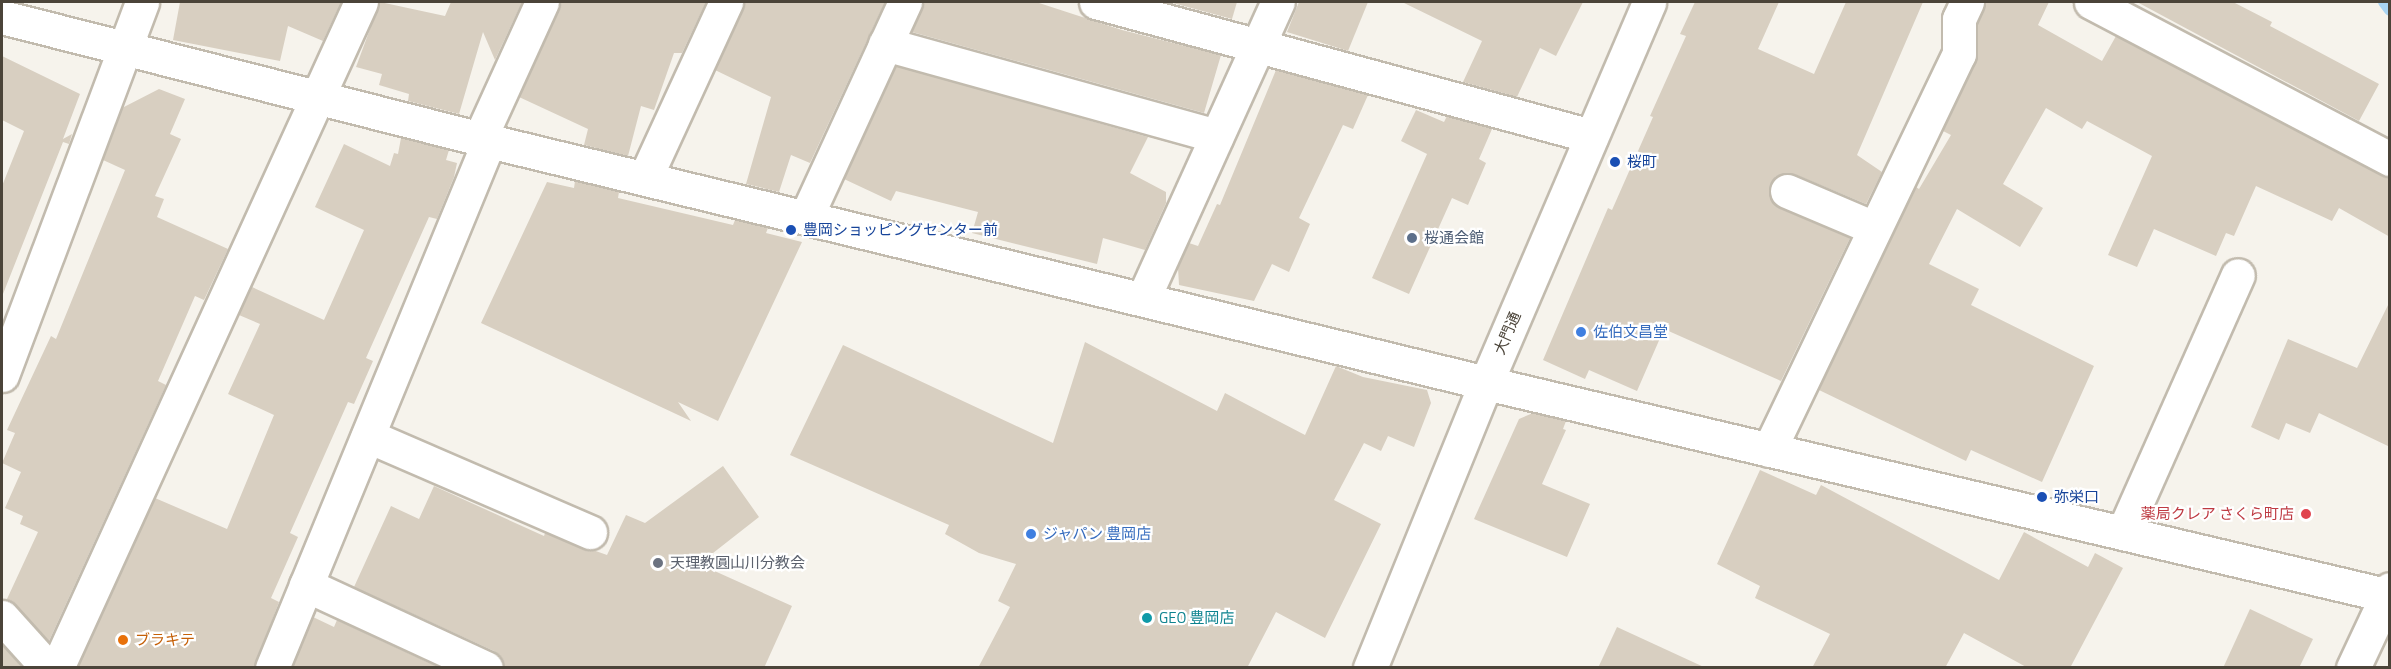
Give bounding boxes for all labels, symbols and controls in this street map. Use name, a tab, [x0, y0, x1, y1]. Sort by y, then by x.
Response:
place label: 桜町	[1627, 153, 1657, 171]
marker: 桜町	[1608, 155, 1622, 169]
place label: 豊岡ショッピングセンター前	[803, 221, 998, 239]
marker: 豊岡ショッピングセンター前	[784, 223, 798, 237]
place label: 桜通会館	[1424, 229, 1484, 247]
marker: 桜通会館	[1405, 231, 1419, 245]
street label: 大門通	[1490, 309, 1524, 357]
place label: 佐伯文昌堂	[1593, 323, 1668, 341]
marker: 佐伯文昌堂	[1574, 325, 1588, 339]
place label: 弥栄口	[2054, 488, 2099, 506]
marker: 弥栄口	[2035, 490, 2049, 504]
place label: 薬局クレア さくら町店	[2141, 505, 2294, 523]
marker: 薬局クレア さくら町店	[2299, 507, 2313, 521]
place label: ジャパン 豊岡店	[1043, 525, 1151, 543]
marker: ジャパン 豊岡店	[1024, 527, 1038, 541]
place label: 天理教圓山川分教会	[670, 554, 805, 572]
marker: 天理教圓山川分教会	[651, 556, 665, 570]
place label: GEO 豊岡店	[1159, 609, 1235, 627]
marker: GEO 豊岡店	[1140, 611, 1154, 625]
place label: ブラキテ	[135, 631, 195, 649]
marker: ブラキテ	[116, 633, 130, 647]

